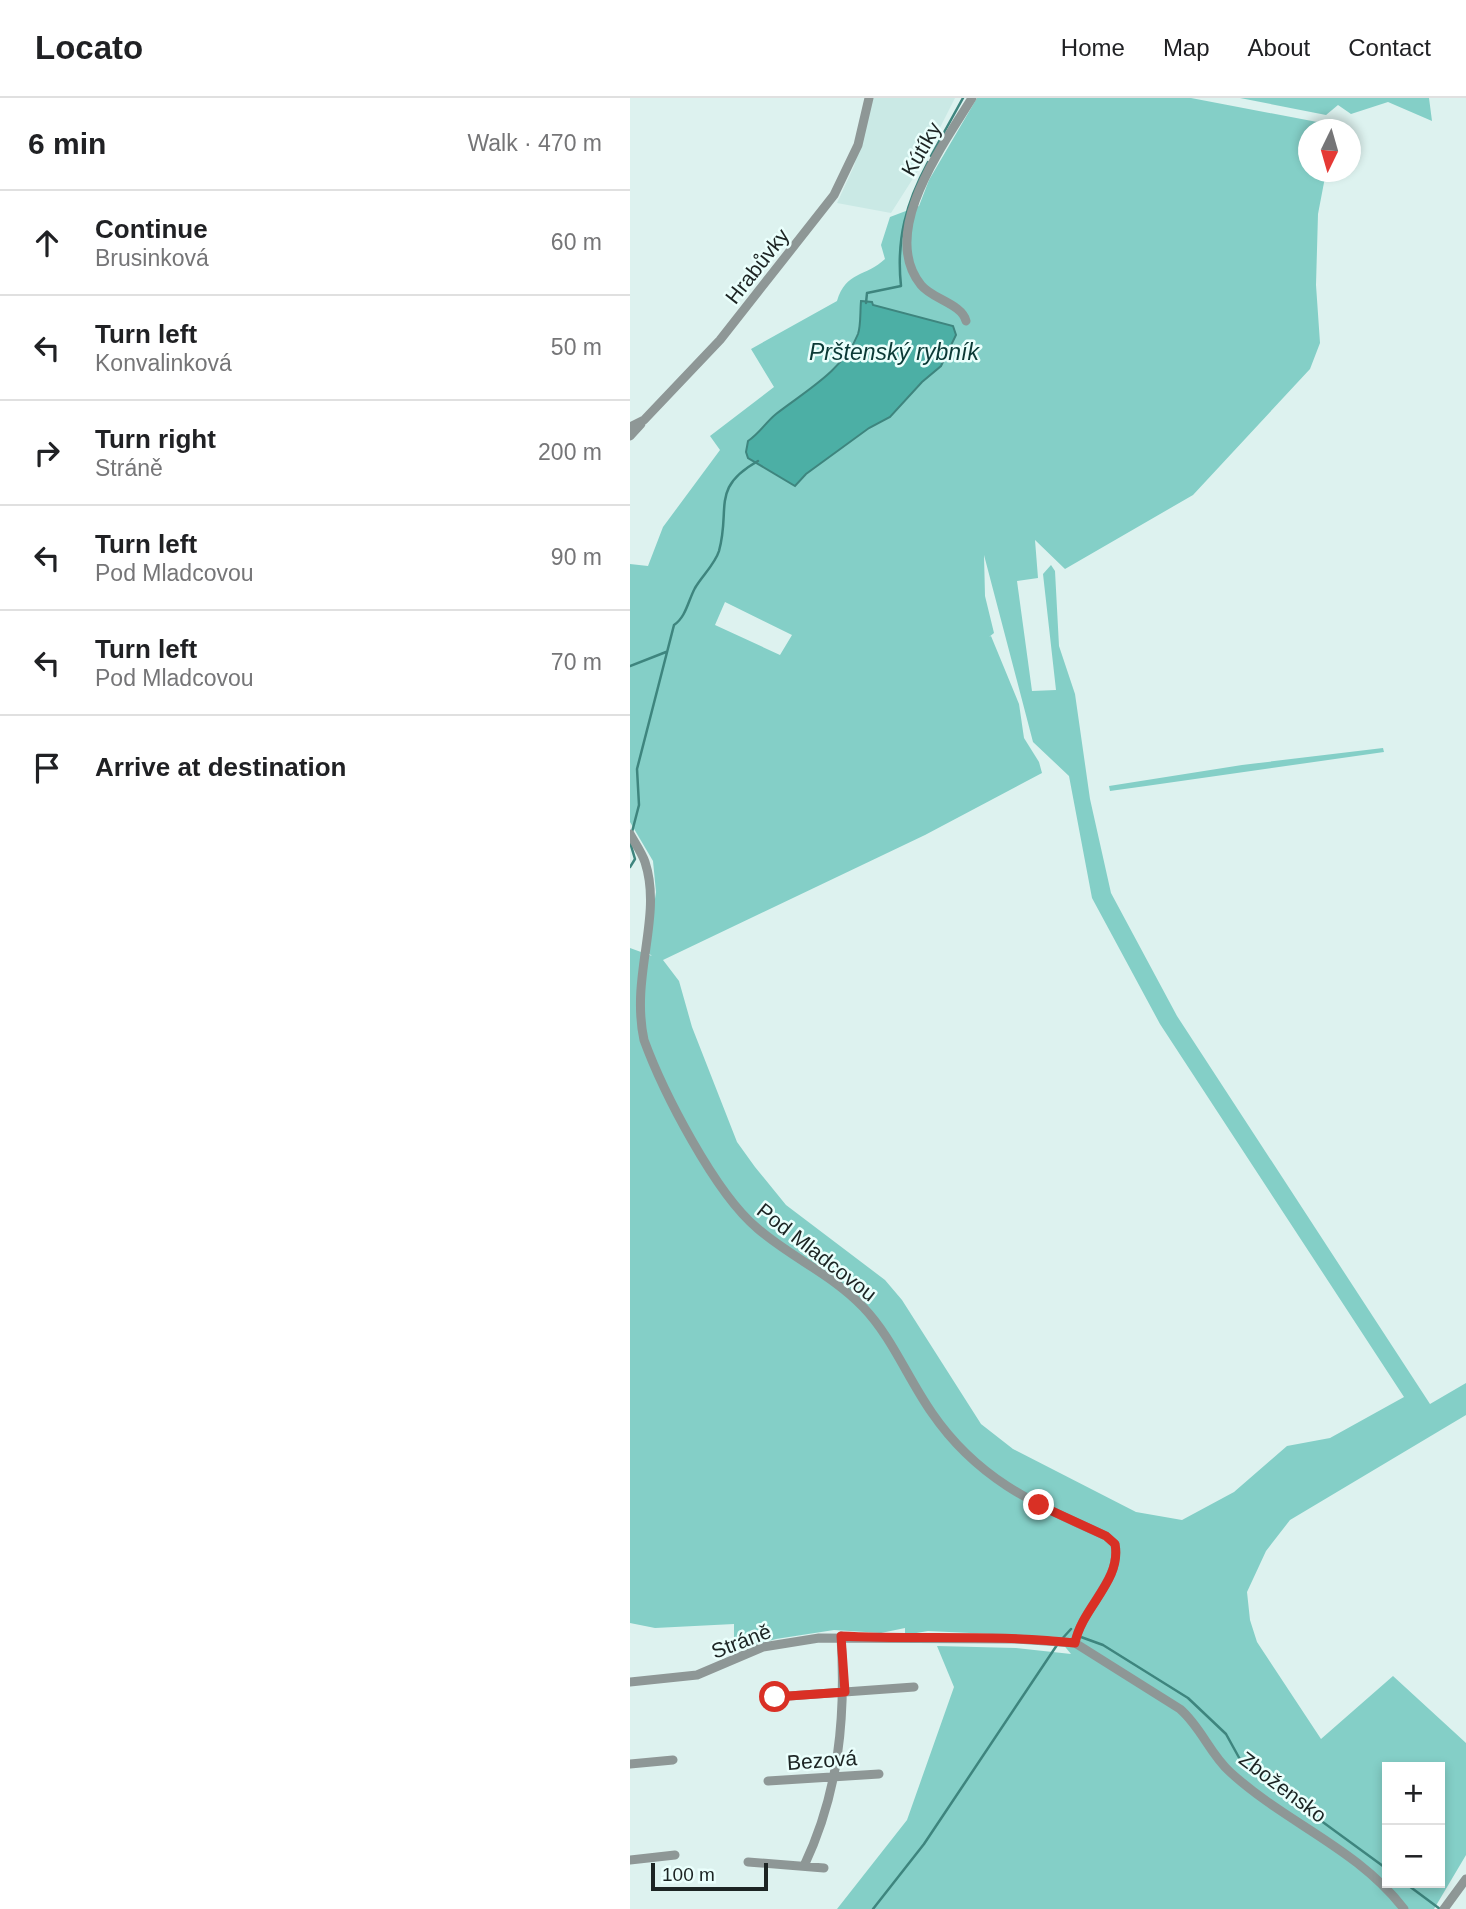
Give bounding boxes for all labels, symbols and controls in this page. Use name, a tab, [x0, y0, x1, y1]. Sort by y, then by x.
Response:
text: Locato	[35, 29, 143, 66]
text: Home	[1061, 34, 1125, 61]
text: Map	[1163, 34, 1210, 61]
text: About	[1248, 34, 1310, 61]
text: Contact	[1348, 34, 1431, 61]
street label: Kútíky	[896, 118, 946, 180]
north arrow	[1298, 119, 1361, 182]
text: 6 min	[28, 127, 106, 160]
text: Walk · 470 m	[467, 130, 602, 156]
text: Continue	[95, 214, 208, 244]
icon: ahead	[28, 224, 66, 262]
street label: Hrabůvky	[721, 224, 794, 308]
text: 60 m	[551, 229, 602, 255]
text: Brusinková	[95, 245, 209, 271]
text: Turn left	[95, 319, 197, 349]
icon: left	[28, 329, 66, 367]
text: 50 m	[551, 334, 602, 360]
water label: Prštenský rybník	[809, 339, 980, 365]
text: Konvalinková	[95, 350, 232, 376]
text: Turn right	[95, 424, 216, 454]
icon: right	[28, 434, 66, 472]
text: 200 m	[538, 439, 602, 465]
text: Stráně	[95, 455, 163, 481]
text: Turn left	[95, 529, 197, 559]
icon: left	[28, 539, 66, 577]
text: 90 m	[551, 544, 602, 570]
text: Pod Mladcovou	[95, 560, 254, 586]
text: Turn left	[95, 634, 197, 664]
icon: left	[28, 644, 66, 682]
text: 70 m	[551, 649, 602, 675]
text: Pod Mladcovou	[95, 665, 254, 691]
icon: arrive	[28, 749, 66, 787]
text: Arrive at destination	[95, 752, 346, 782]
street label: Pod Mladcovou	[753, 1198, 881, 1306]
route end	[1023, 1489, 1054, 1520]
street label: Stráně	[708, 1619, 774, 1663]
route start	[759, 1681, 790, 1712]
street label: Bezová	[786, 1746, 858, 1774]
street label: Zbožensko	[1235, 1747, 1331, 1827]
map controls	[1382, 1762, 1445, 1888]
button: +	[1382, 1762, 1445, 1825]
button: −	[1382, 1825, 1445, 1888]
scale bar	[651, 1860, 768, 1892]
text: 100 m	[662, 1864, 715, 1885]

